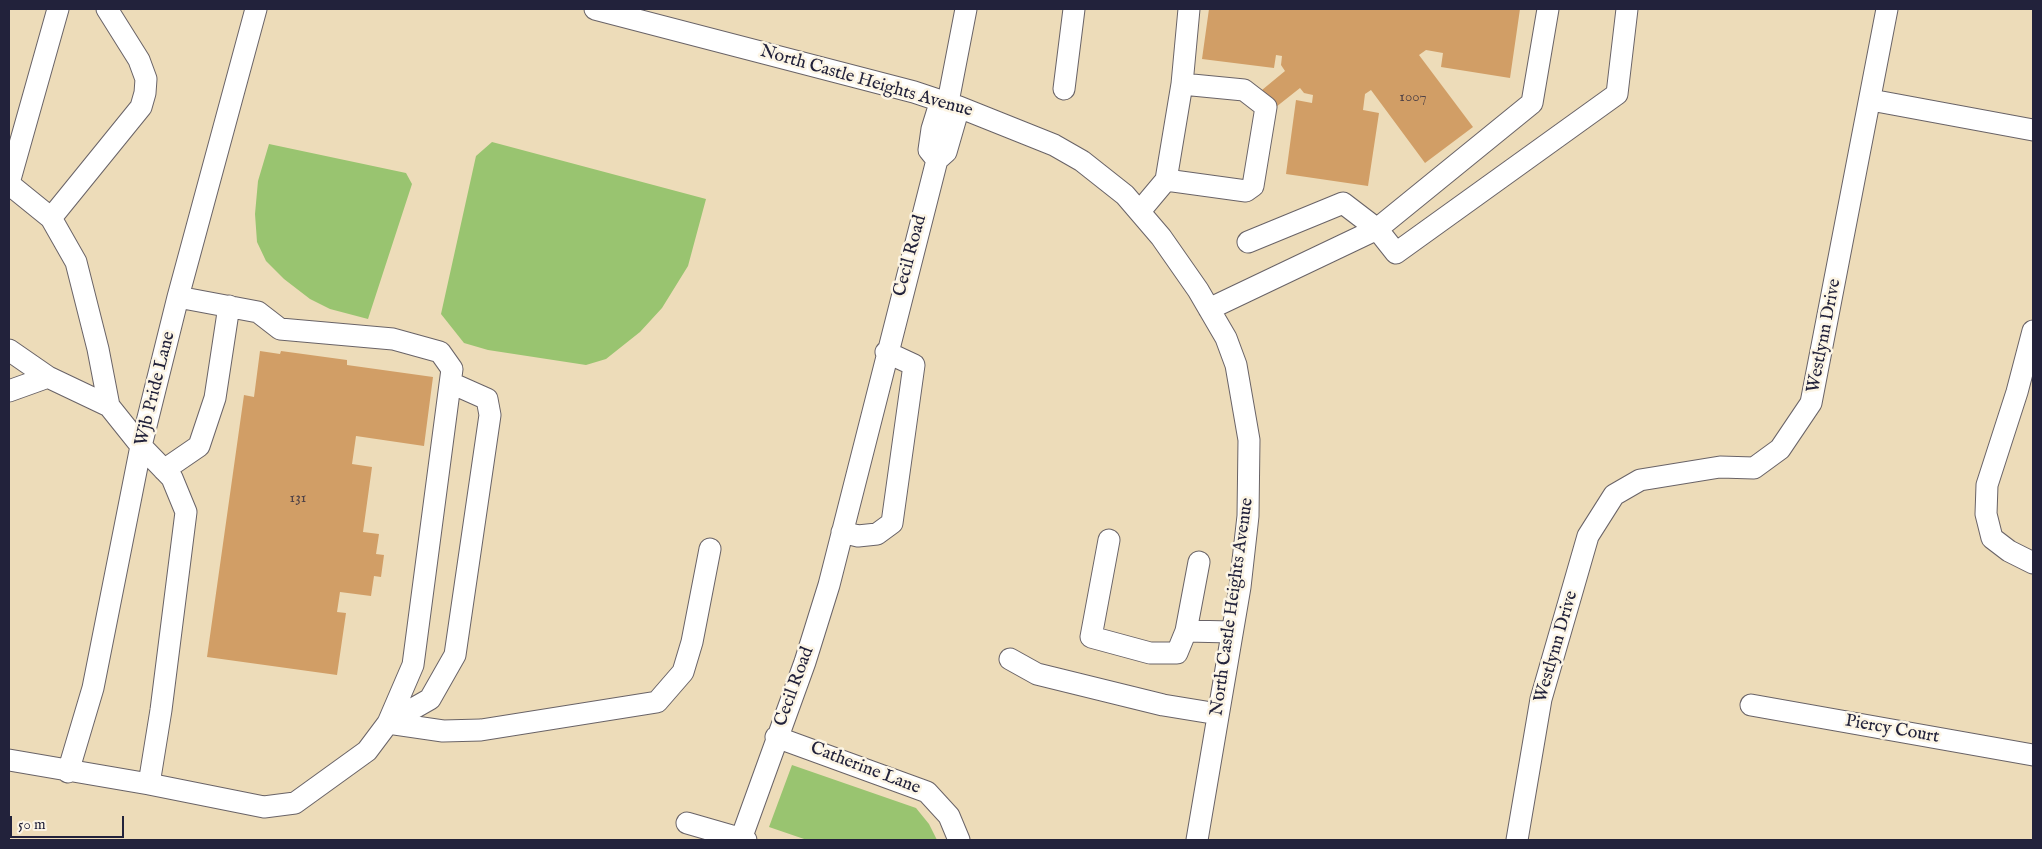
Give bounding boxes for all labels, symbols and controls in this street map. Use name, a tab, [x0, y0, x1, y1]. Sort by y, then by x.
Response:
street label: North Castle Heights Avenue	[757, 41, 975, 123]
house number: 1007	[1399, 89, 1427, 107]
street label: Cecil Road	[890, 213, 932, 299]
street label: Westlynn Drive	[1803, 277, 1847, 395]
street label: Wjb Pride Lane	[131, 329, 181, 449]
house number: 131	[290, 490, 306, 508]
street label: North Castle Heights Avenue	[1207, 496, 1259, 718]
street label: Westlynn Drive	[1531, 588, 1583, 706]
street label: Cecil Road	[771, 644, 819, 730]
street label: Piercy Court	[1843, 711, 1941, 749]
street label: Catherine Lane	[807, 738, 923, 800]
scale bar	[12, 806, 126, 838]
text: 50 m	[18, 815, 46, 834]

